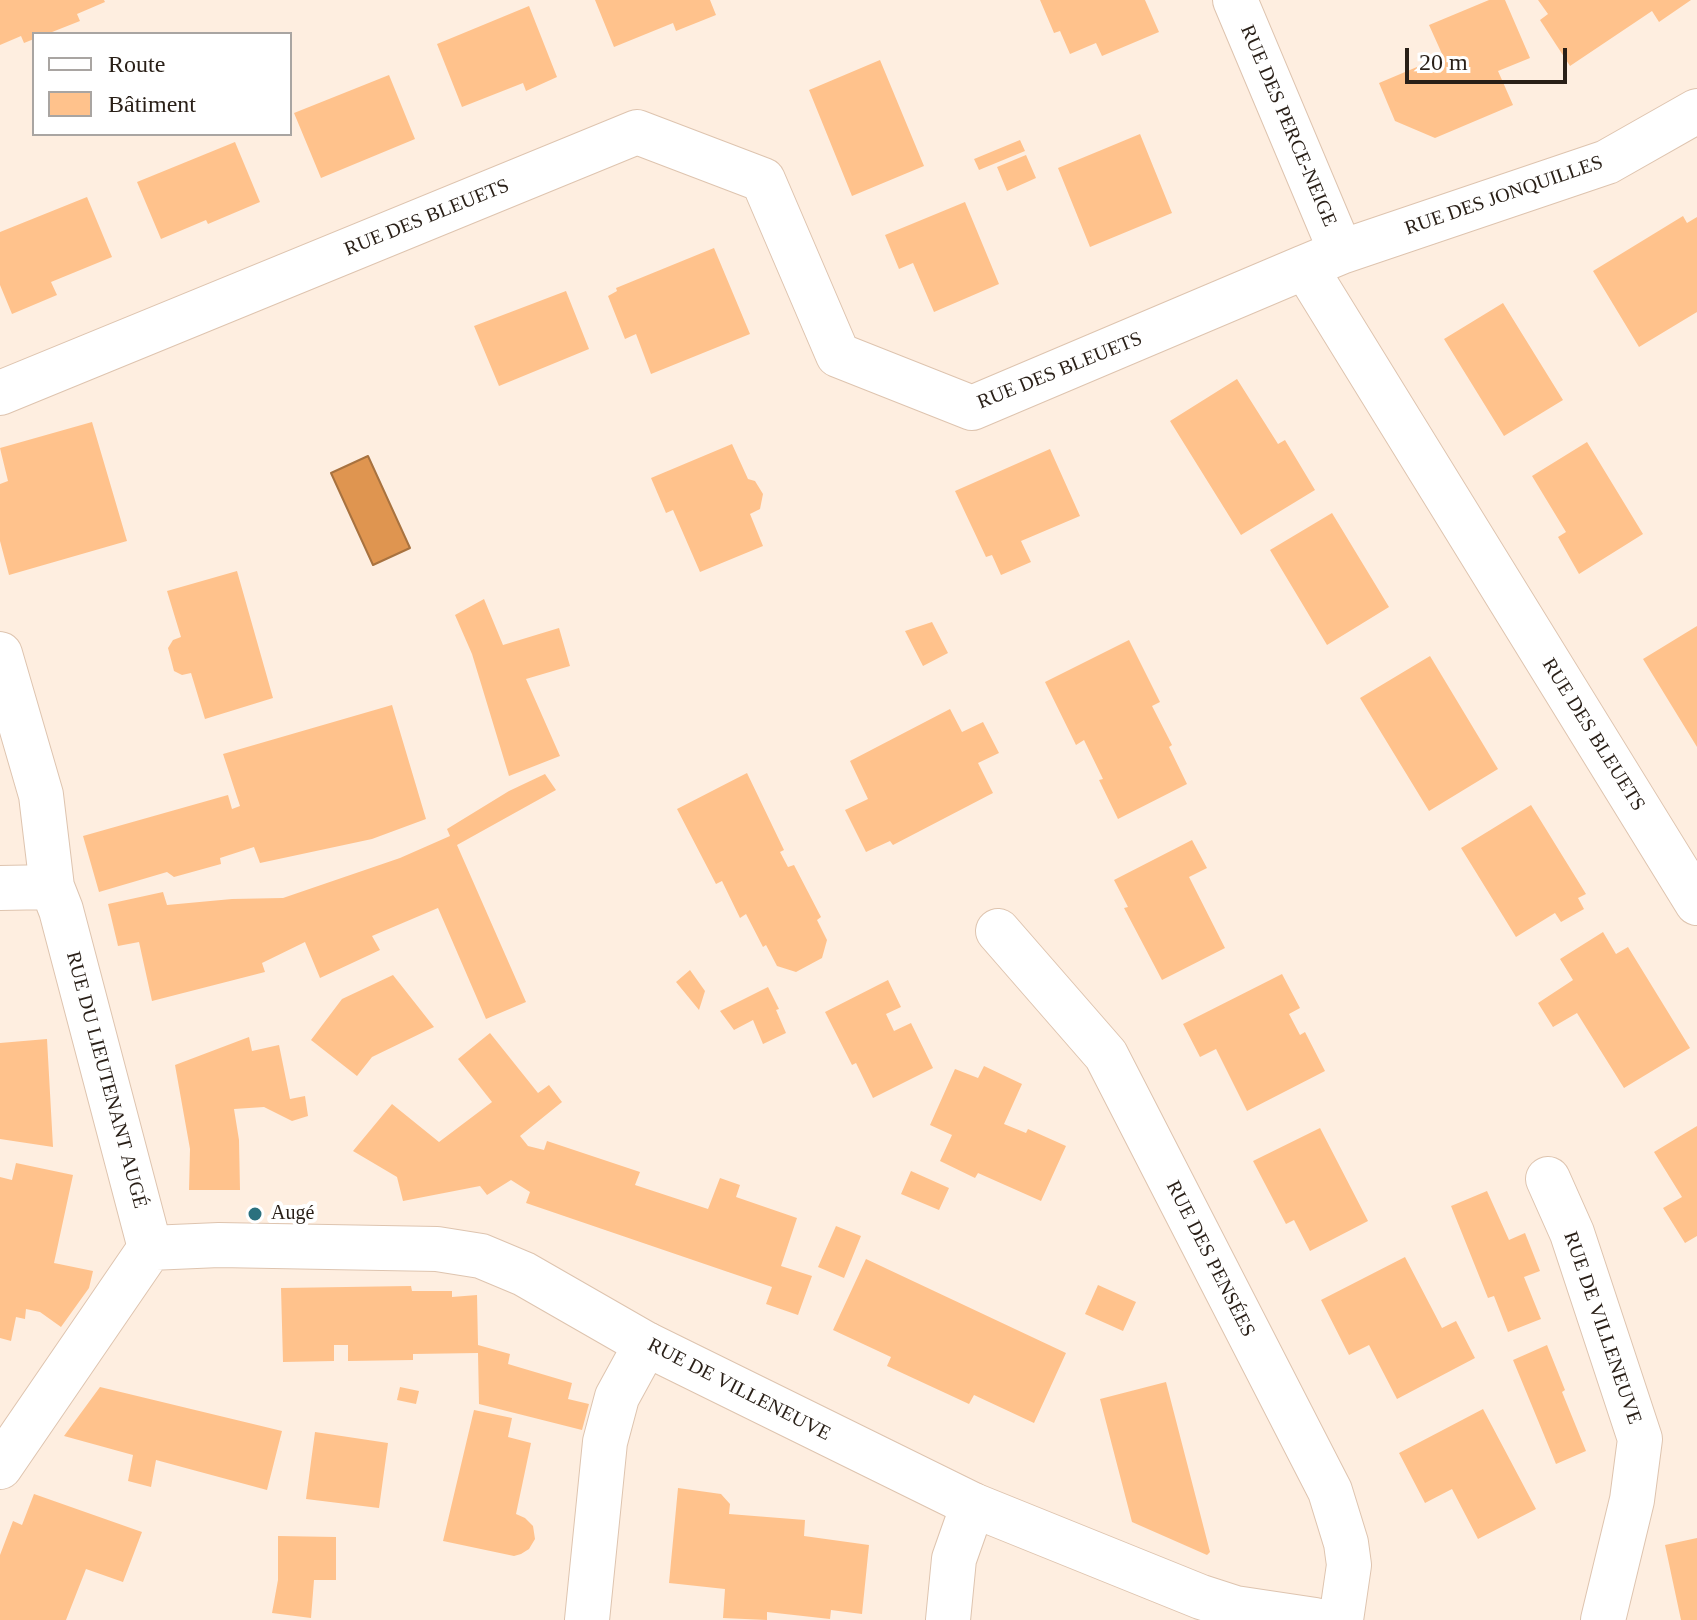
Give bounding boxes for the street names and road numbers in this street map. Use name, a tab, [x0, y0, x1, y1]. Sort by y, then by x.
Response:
street label: RUE DES PERCE-NEIGE	[1235, 22, 1341, 230]
street label: RUE DES JONQUILLES	[1402, 151, 1606, 241]
street label: RUE DES BLEUETS	[341, 174, 513, 262]
street label: RUE DES BLEUETS	[974, 327, 1146, 415]
street label: RUE DES BLEUETS	[1536, 654, 1650, 816]
street label: RUE DU LIEUTENANT AUGÉ	[60, 949, 152, 1211]
street label: RUE DES PENSÉES	[1160, 1177, 1260, 1341]
street label: RUE DE VILLENEUVE	[1558, 1229, 1646, 1427]
street label: RUE DE VILLENEUVE	[643, 1333, 835, 1447]

